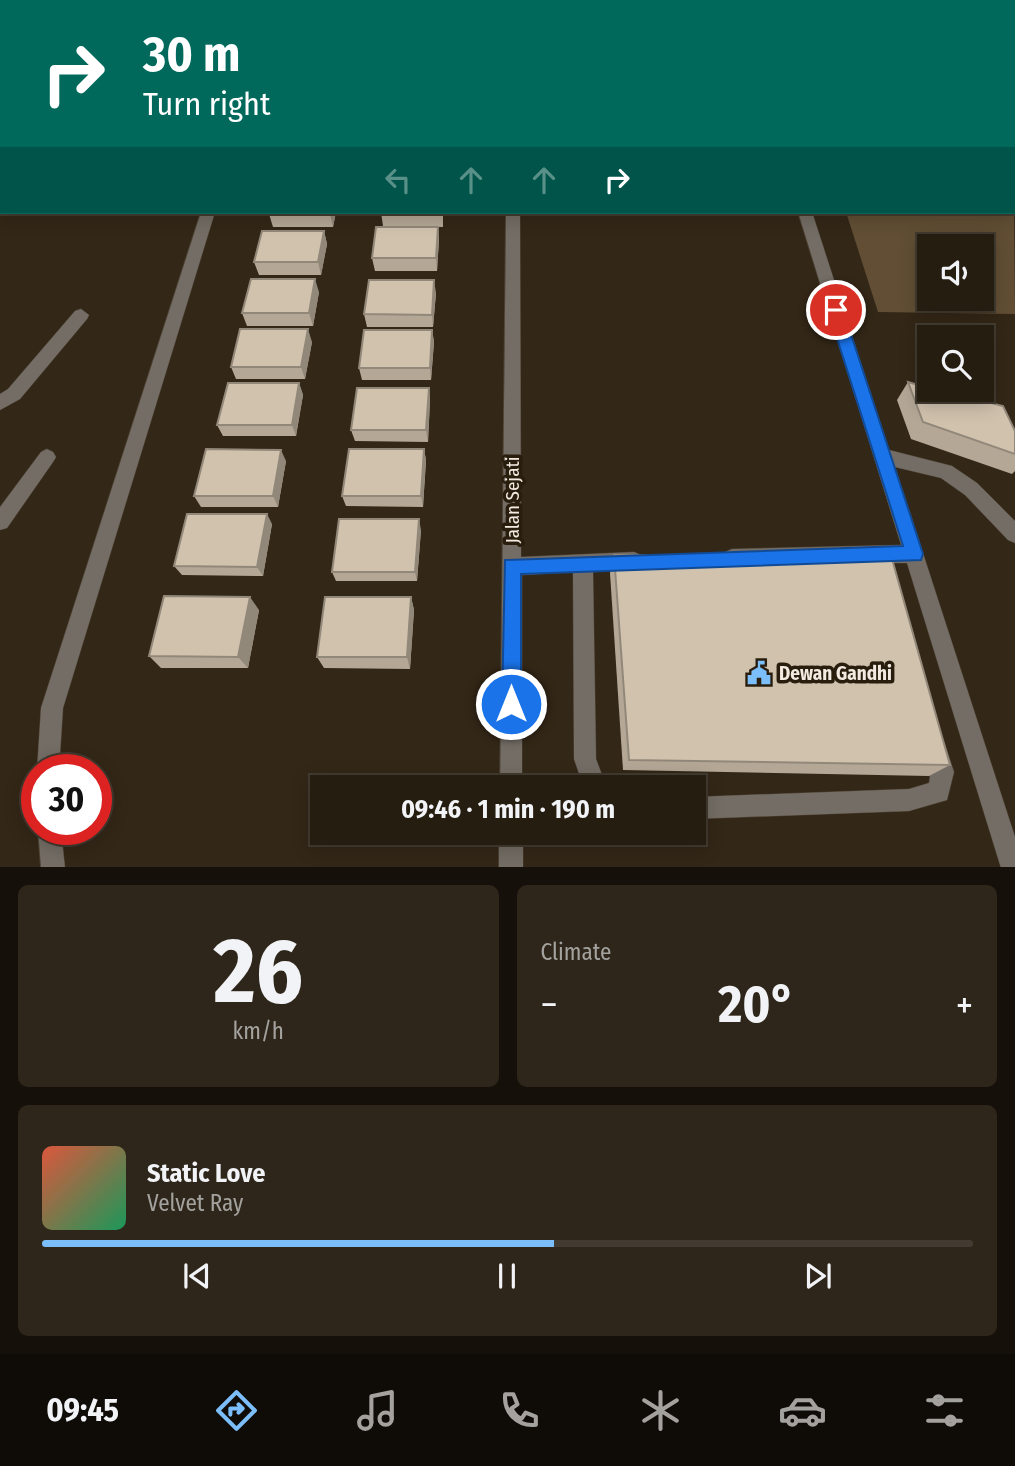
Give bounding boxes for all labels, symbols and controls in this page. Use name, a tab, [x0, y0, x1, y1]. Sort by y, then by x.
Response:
text: 30 m	[143, 25, 241, 84]
icon: right	[28, 28, 119, 119]
text: Turn right	[143, 85, 270, 123]
icon: left	[379, 161, 417, 199]
icon: ahead	[452, 161, 490, 199]
icon: ahead	[525, 161, 563, 199]
icon: right	[598, 161, 636, 199]
map controls	[917, 234, 994, 402]
button: sound	[917, 234, 994, 311]
pin	[806, 280, 866, 340]
icon: arrive	[817, 291, 855, 329]
button: search	[917, 325, 994, 402]
street label: Jalan Sejati	[501, 457, 524, 543]
public building icon: Dewan Gandhi	[745, 659, 773, 687]
place label: Dewan Gandhi	[779, 662, 892, 685]
position arrow	[474, 667, 548, 741]
speed limit sign: 30	[21, 754, 112, 845]
text: 09:46 · 1 min · 190 m	[401, 794, 615, 825]
text: 26	[213, 917, 303, 1026]
text: Climate	[541, 938, 611, 966]
text: 20°	[718, 973, 795, 1036]
text: −	[541, 982, 558, 1028]
text: +	[956, 982, 973, 1028]
text: km/h	[233, 1017, 284, 1045]
text: Static Love	[147, 1158, 265, 1189]
text: Velvet Ray	[147, 1189, 243, 1217]
icon: previous	[178, 1257, 216, 1295]
icon: pause	[488, 1257, 526, 1295]
icon: next	[799, 1257, 837, 1295]
icon: directions	[212, 1386, 261, 1435]
icon: music	[353, 1386, 402, 1435]
icon: phone	[495, 1386, 544, 1435]
icon: climate	[636, 1386, 685, 1435]
icon: car	[778, 1386, 827, 1435]
icon: filters	[920, 1386, 969, 1435]
text: 09:45	[46, 1391, 119, 1429]

